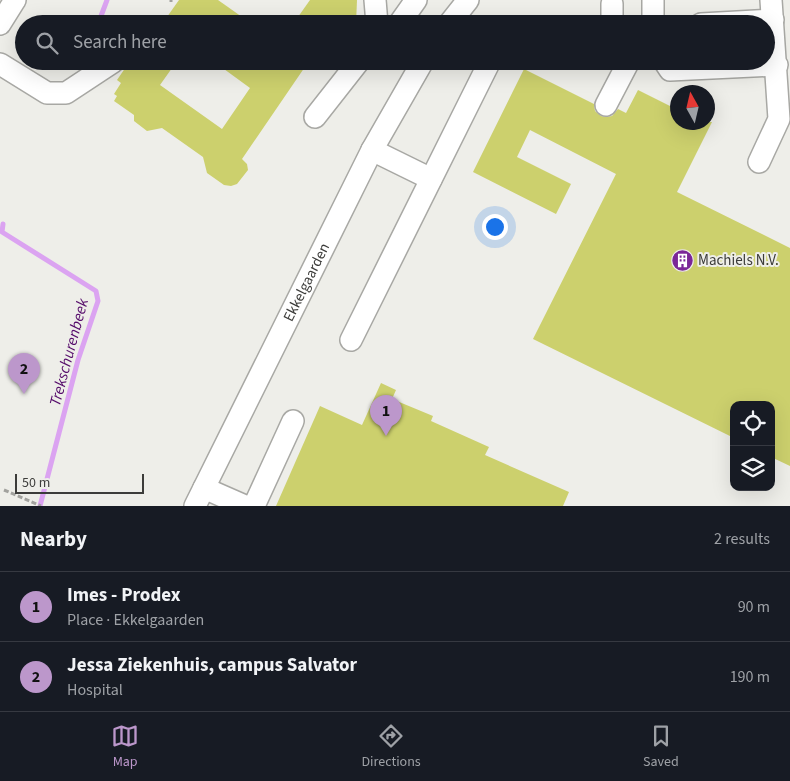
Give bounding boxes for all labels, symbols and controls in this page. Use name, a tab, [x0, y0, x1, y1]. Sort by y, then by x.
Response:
search box	[15, 15, 775, 70]
icon: search	[33, 29, 61, 57]
text: Search here	[73, 29, 167, 56]
north arrow	[670, 85, 715, 130]
your location	[482, 214, 508, 240]
street label: Ekkelgaarden	[278, 240, 335, 325]
building icon: Machiels N.V.	[670, 248, 694, 272]
place label: Machiels N.V.	[698, 250, 779, 271]
water label: Trekschurenbeek	[44, 296, 94, 408]
pin: 2	[8, 353, 40, 394]
pin: 1	[370, 395, 402, 436]
map controls	[730, 401, 775, 491]
button: locate	[730, 401, 775, 446]
button: layers	[730, 446, 775, 491]
scale bar	[15, 471, 144, 494]
text: 50 m	[22, 473, 50, 493]
text: Nearby	[20, 524, 87, 554]
text: 2 results	[714, 528, 770, 550]
text: Imes - Prodex	[67, 582, 181, 609]
text: 1	[32, 596, 40, 618]
text: 90 m	[738, 596, 770, 618]
text: Place · Ekkelgaarden	[67, 609, 204, 631]
text: Jessa Ziekenhuis, campus Salvator	[67, 652, 357, 679]
text: 2	[32, 666, 40, 688]
text: 190 m	[730, 666, 770, 688]
text: Hospital	[67, 679, 123, 701]
tab: Map	[111, 722, 139, 772]
tab: Directions	[361, 722, 421, 772]
tab: Saved	[643, 722, 679, 772]

